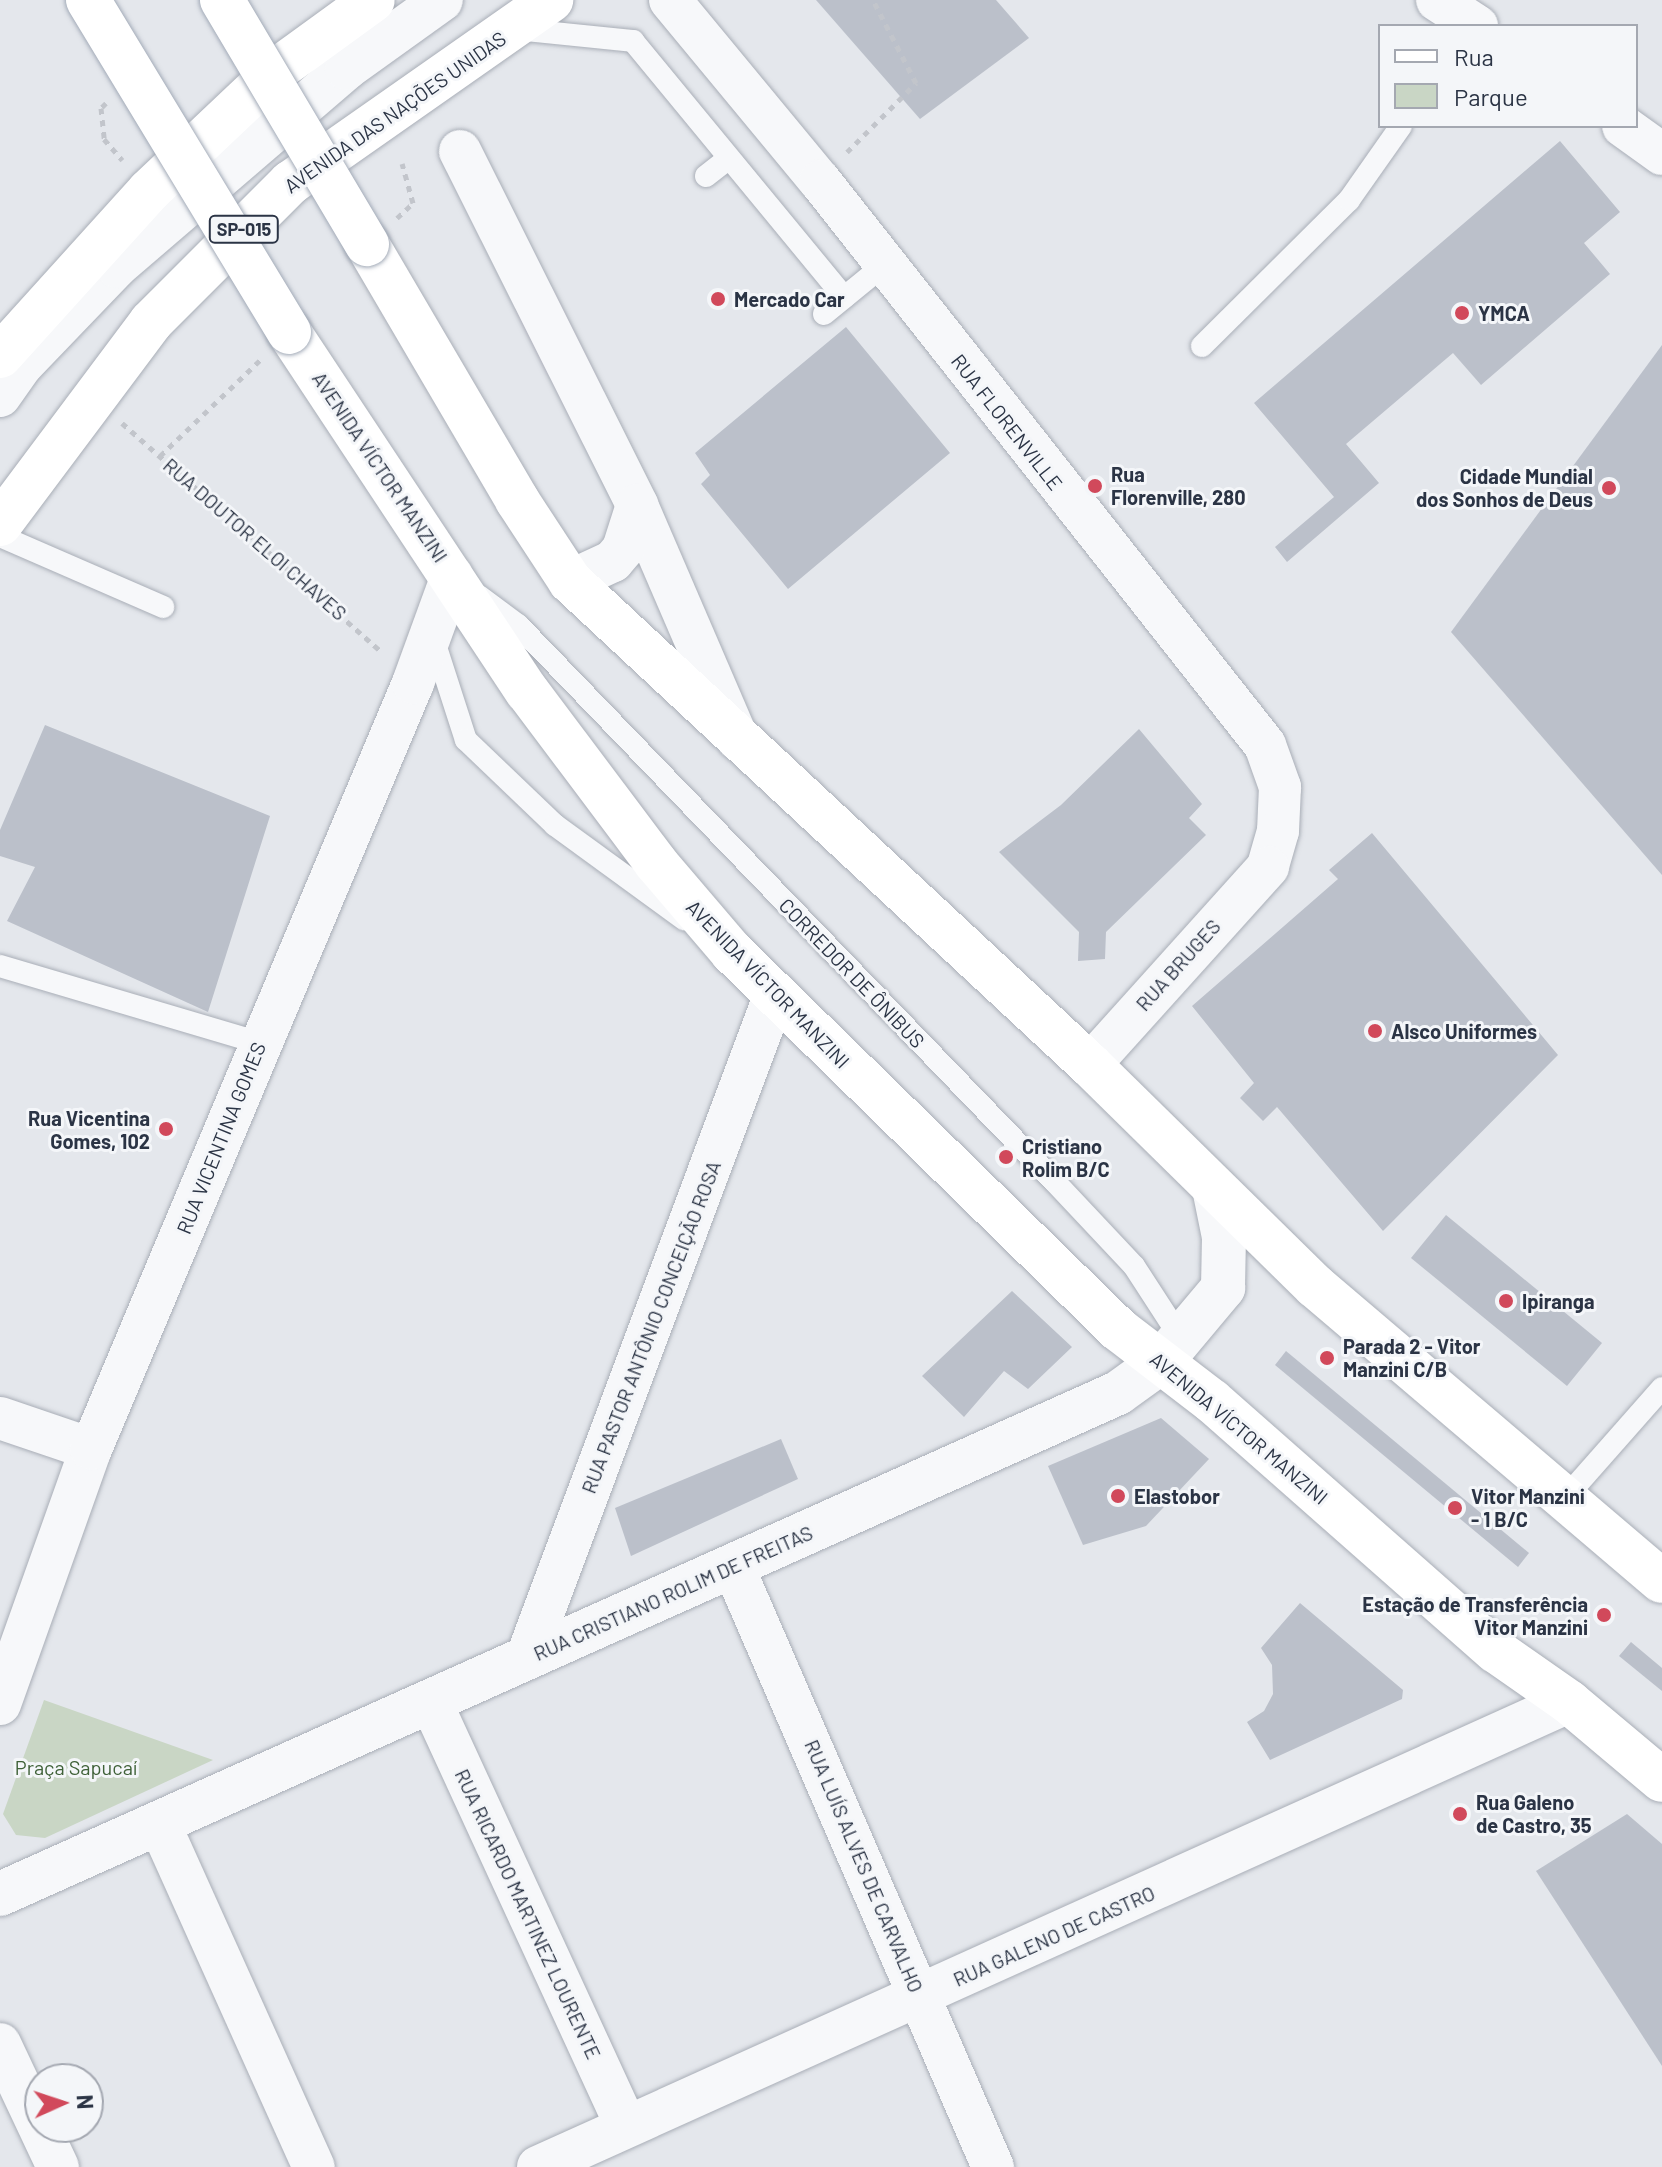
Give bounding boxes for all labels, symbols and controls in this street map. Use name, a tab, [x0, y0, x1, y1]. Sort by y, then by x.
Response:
legend	[1378, 24, 1638, 128]
street label: AVENIDA DAS NAÇÕES UNIDAS	[280, 26, 510, 198]
text: Rua	[1454, 42, 1494, 71]
text: Parque	[1454, 82, 1528, 111]
road number: SP-015	[208, 215, 280, 243]
place label: Mercado Car	[734, 287, 845, 311]
marker: Mercado Car	[709, 290, 727, 308]
place label: YMCA	[1478, 301, 1530, 325]
marker: YMCA	[1453, 304, 1471, 322]
street label: RUA FLORENVILLE	[946, 349, 1068, 495]
street label: AVENIDA VÍCTOR MANZINI	[307, 367, 453, 567]
street label: RUA DOUTOR ELOI CHAVES	[159, 453, 351, 625]
place label: Rua Florenville, 280	[1111, 462, 1246, 509]
place label: Cidade Mundial dos Sonhos de Deus	[1416, 464, 1593, 511]
marker: Rua Florenville, 280	[1086, 477, 1104, 495]
marker: Cidade Mundial dos Sonhos de Deus	[1600, 479, 1618, 497]
street label: CORREDOR DE ÔNIBUS	[774, 893, 930, 1053]
street label: AVENIDA VÍCTOR MANZINI	[681, 895, 855, 1073]
street label: RUA BRUGES	[1131, 914, 1225, 1016]
place label: Alsco Uniformes	[1391, 1019, 1537, 1043]
marker: Alsco Uniformes	[1366, 1022, 1384, 1040]
street label: RUA VICENTINA GOMES	[171, 1039, 271, 1237]
place label: Rua Vicentina Gomes, 102	[28, 1106, 150, 1153]
marker: Rua Vicentina Gomes, 102	[157, 1120, 175, 1138]
place label: Cristiano Rolim B/C	[1022, 1134, 1110, 1181]
marker: Cristiano Rolim B/C	[997, 1148, 1015, 1166]
street label: RUA PASTOR ANTÔNIO CONCEIÇÃO ROSA	[576, 1157, 726, 1497]
place label: Ipiranga	[1522, 1289, 1594, 1313]
marker: Ipiranga	[1497, 1292, 1515, 1310]
place label: Parada 2 - Vitor Manzini C/B	[1343, 1334, 1481, 1381]
street label: AVENIDA VÍCTOR MANZINI	[1145, 1347, 1333, 1509]
marker: Parada 2 - Vitor Manzini C/B	[1318, 1349, 1336, 1367]
place label: Elastobor	[1134, 1484, 1220, 1508]
place label: Vitor Manzini - 1 B/C	[1471, 1484, 1585, 1531]
marker: Elastobor	[1109, 1487, 1127, 1505]
marker: Vitor Manzini - 1 B/C	[1446, 1499, 1464, 1517]
street label: RUA CRISTIANO ROLIM DE FREITAS	[530, 1520, 816, 1666]
place label: Estação de Transferência Vitor Manzini	[1362, 1592, 1588, 1639]
marker: Estação de Transferência Vitor Manzini	[1595, 1606, 1613, 1624]
street label: RUA LUÍS ALVES DE CARVALHO	[800, 1736, 928, 1996]
park label: Praça Sapucaí	[15, 1755, 137, 1779]
street label: RUA RICARDO MARTINEZ LOURENTE	[450, 1765, 606, 2063]
place label: Rua Galeno de Castro, 35	[1476, 1790, 1592, 1837]
marker: Rua Galeno de Castro, 35	[1451, 1805, 1469, 1823]
street label: RUA GALENO DE CASTRO	[949, 1881, 1159, 1991]
north arrow	[24, 2063, 104, 2143]
text: N	[73, 2094, 99, 2110]

